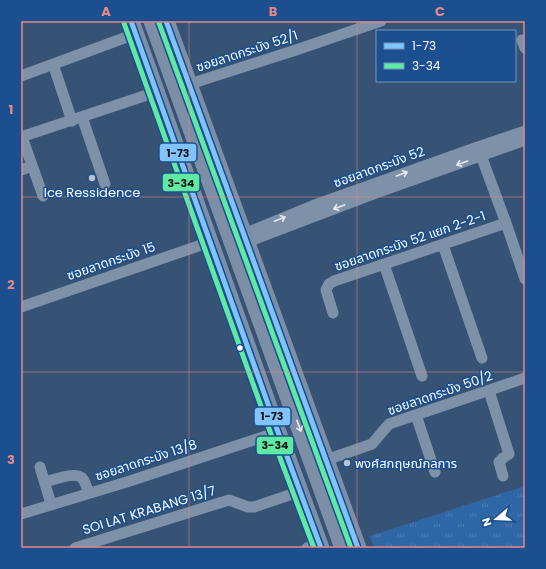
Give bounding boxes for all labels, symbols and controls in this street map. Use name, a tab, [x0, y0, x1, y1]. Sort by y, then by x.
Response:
text: A	[101, 2, 111, 21]
text: B	[269, 2, 278, 21]
text: C	[435, 2, 445, 21]
street label: ซอยลาดกระบัง 52/1	[194, 26, 300, 76]
legend	[376, 30, 516, 82]
text: 1-73	[412, 37, 436, 54]
text: 3-34	[412, 57, 441, 74]
text: 1	[9, 100, 13, 119]
street label: ซอยลาดกระบัง 52	[331, 142, 427, 192]
line badge: 1-73	[159, 143, 197, 162]
text: 1-73	[166, 145, 190, 161]
one-way arrow	[456, 159, 468, 167]
one-way arrow	[396, 170, 409, 177]
marker: Ice Ressidence	[87, 173, 97, 183]
line badge: 3-34	[162, 173, 200, 192]
text: 3-34	[167, 175, 195, 191]
place label: Ice Ressidence	[44, 183, 140, 202]
one-way arrow	[334, 203, 346, 211]
street label: ซอยลาดกระบัง 52 แยก 2-2-1	[332, 206, 488, 276]
one-way arrow	[274, 215, 286, 223]
street label: ซอยลาดกระบัง 15	[64, 237, 158, 285]
text: 2	[7, 275, 15, 294]
unlabelled marker	[235, 343, 245, 353]
street label: ซอยลาดกระบัง 50/2	[385, 366, 495, 420]
line badge: 1-73	[254, 407, 291, 426]
text: 1-73	[260, 408, 284, 424]
one-way arrow	[296, 420, 303, 433]
street label: ซอยลาดกระบัง 13/8	[93, 435, 199, 485]
line badge: 3-34	[256, 436, 294, 455]
text: 3-34	[261, 437, 289, 453]
text: 3	[7, 450, 15, 469]
place label: พงศ์สกฤษณ์กลการ	[355, 454, 457, 473]
marker: พงศ์สกฤษณ์กลการ	[342, 458, 352, 468]
street label: SOI LAT KRABANG 13/7	[80, 481, 218, 539]
north arrow	[476, 499, 516, 539]
text: N	[478, 516, 495, 529]

